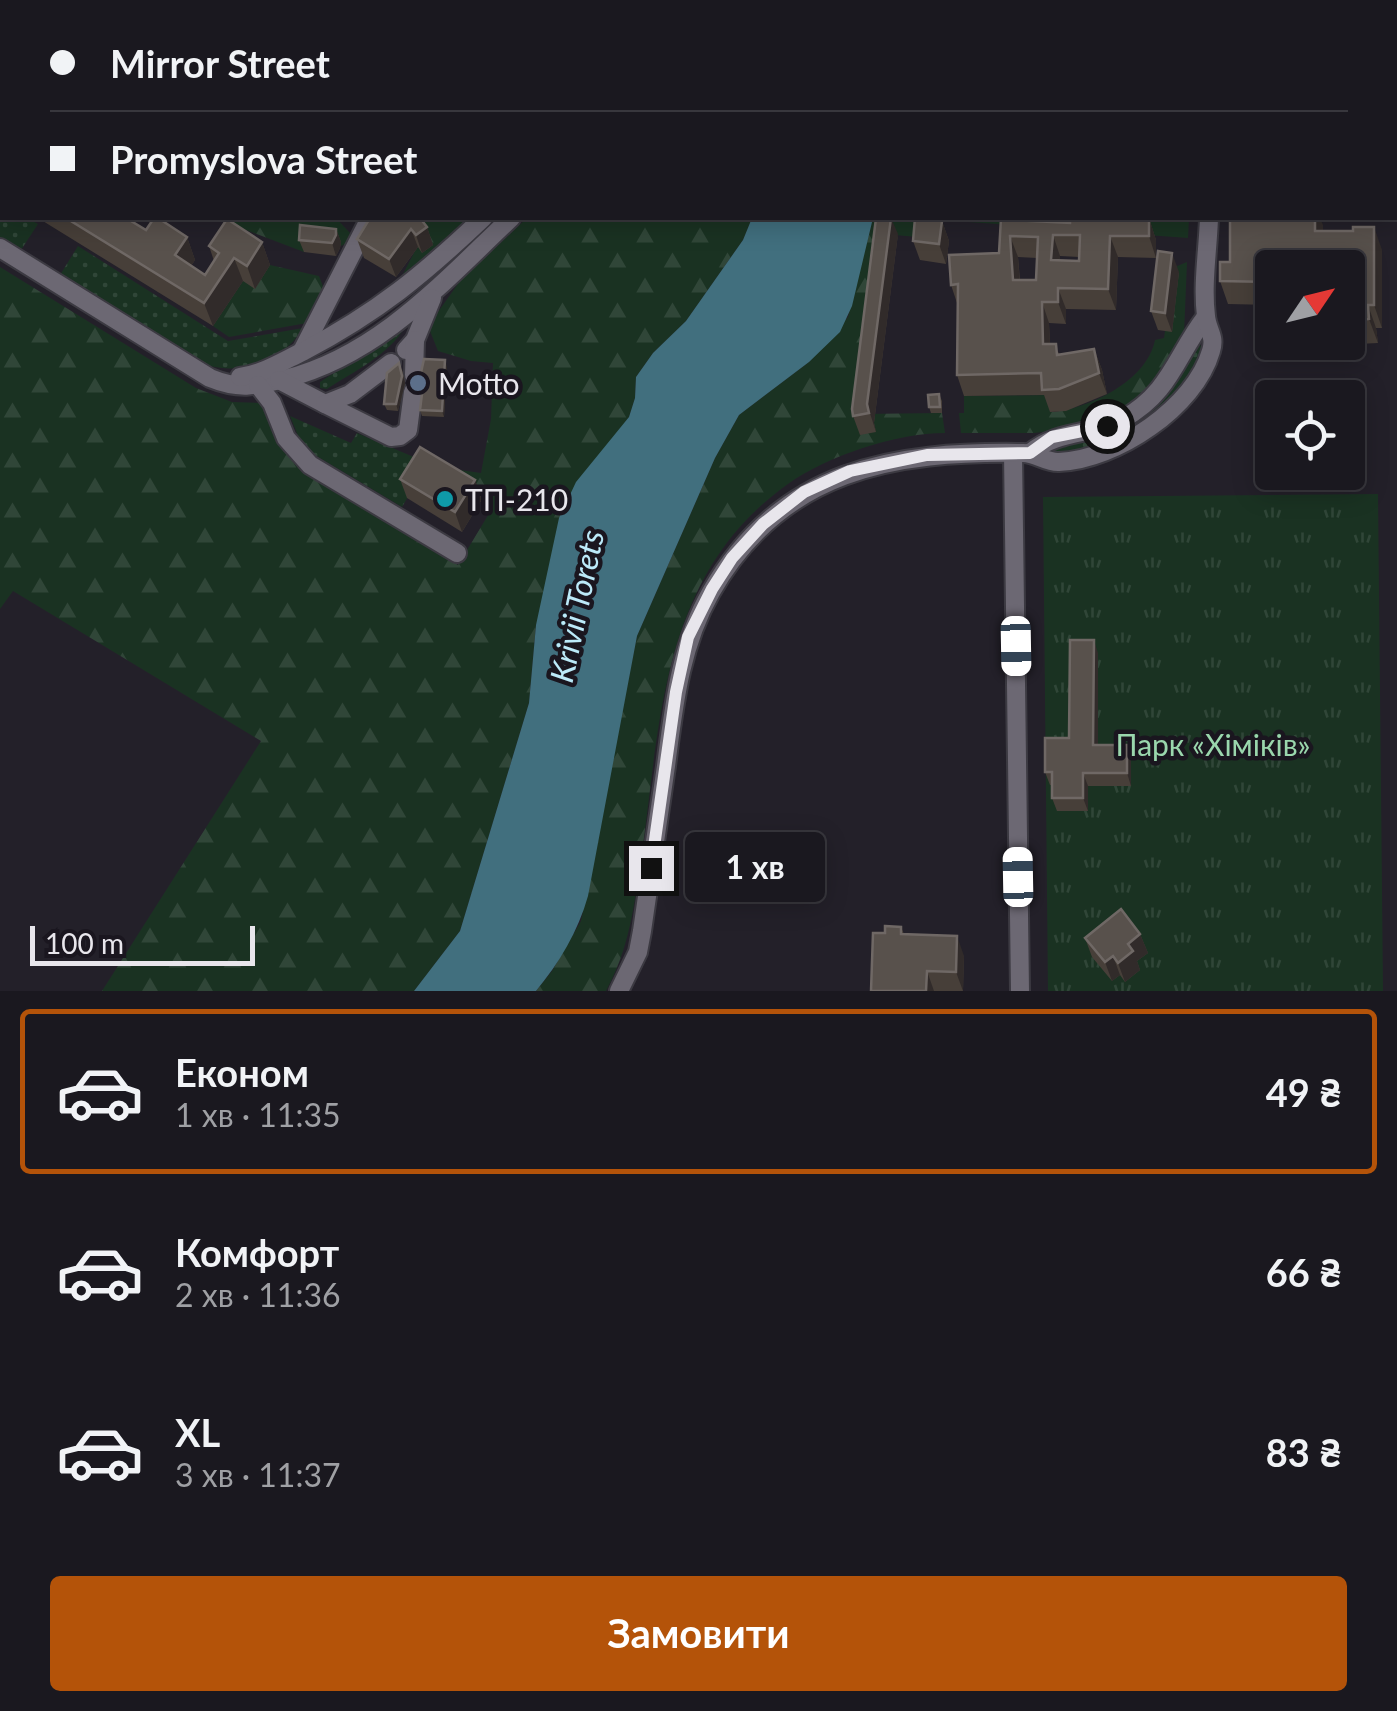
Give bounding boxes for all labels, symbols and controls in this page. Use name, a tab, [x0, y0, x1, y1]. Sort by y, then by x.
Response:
text: Mirror Street	[110, 40, 330, 86]
text: Promyslova Street	[110, 136, 417, 182]
north arrow	[1255, 250, 1365, 360]
map controls	[1255, 250, 1365, 490]
place label: Motto	[438, 365, 520, 401]
marker: Motto	[407, 372, 429, 394]
button: locate	[1255, 380, 1365, 490]
route start	[1085, 404, 1130, 449]
place label: ТП-210	[465, 481, 568, 517]
marker: ТП-210	[434, 488, 456, 510]
water label: Krivii Torets	[541, 526, 611, 686]
car	[1000, 616, 1032, 676]
park label: Парк «Хіміків»	[1116, 726, 1310, 762]
callout: 1 хв	[686, 833, 826, 903]
route end	[629, 846, 674, 891]
text: 1 хв	[725, 847, 785, 886]
car	[1002, 847, 1034, 907]
scale bar	[30, 921, 255, 966]
text: 100 m	[45, 926, 124, 960]
icon: car	[55, 1047, 145, 1137]
text: Економ	[175, 1049, 309, 1095]
text: 49 ₴	[1266, 1069, 1342, 1115]
text: 1 хв · 11:35	[175, 1095, 341, 1134]
icon: car	[55, 1227, 145, 1317]
text: Комфорт	[175, 1229, 339, 1275]
text: 66 ₴	[1266, 1249, 1342, 1295]
text: 2 хв · 11:36	[175, 1275, 341, 1314]
icon: car	[55, 1407, 145, 1497]
text: XL	[175, 1409, 220, 1455]
text: 83 ₴	[1266, 1429, 1342, 1475]
text: 3 хв · 11:37	[175, 1455, 341, 1494]
button: Замовити	[50, 1576, 1347, 1691]

